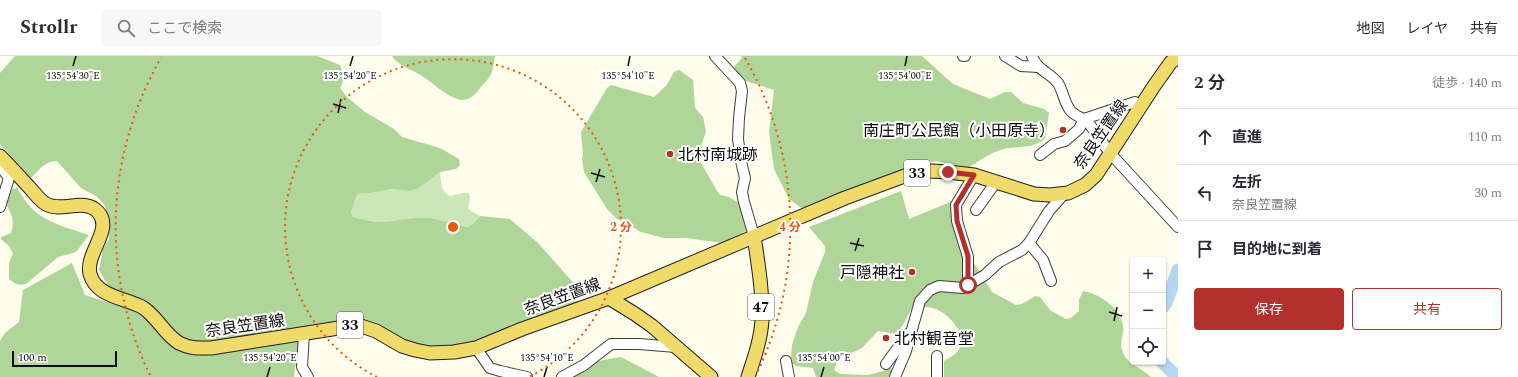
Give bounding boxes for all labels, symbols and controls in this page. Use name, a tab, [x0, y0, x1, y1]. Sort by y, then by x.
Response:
search box	[101, 10, 381, 46]
text: Strollr	[20, 13, 77, 42]
icon: search	[115, 17, 137, 39]
text: ここで検索	[147, 17, 222, 40]
text: 地図	[1356, 18, 1384, 39]
text: レイヤ	[1406, 18, 1448, 39]
text: 共有	[1470, 18, 1498, 39]
text: 135°54'30"E	[46, 68, 100, 84]
text: 135°54'20"E	[323, 68, 377, 84]
text: 135°54'10"E	[601, 68, 655, 84]
text: 135°54'00"E	[878, 68, 932, 84]
text: 2 分	[1194, 70, 1225, 96]
text: 徒歩 · 140 m	[1432, 73, 1502, 93]
street label: 奈良笠置線	[1068, 95, 1134, 174]
place label: 南庄町公民館（小田原寺）	[863, 119, 1055, 143]
marker: 南庄町公民館（小田原寺）	[1058, 125, 1068, 135]
icon: ahead	[1194, 126, 1216, 148]
text: 直進	[1232, 126, 1262, 149]
text: 110 m	[1468, 127, 1502, 147]
place label: 北村南城跡	[678, 143, 758, 167]
marker: 北村南城跡	[665, 149, 675, 159]
road number: 33	[904, 160, 930, 186]
route end	[939, 163, 957, 181]
text: 左折	[1232, 171, 1262, 194]
icon: left	[1194, 182, 1216, 204]
text: 30 m	[1475, 183, 1502, 203]
text: 奈良笠置線	[1232, 195, 1297, 215]
text: 2 分	[610, 218, 632, 237]
text: 4 分	[779, 218, 801, 237]
centre of rings	[446, 220, 460, 234]
icon: arrive	[1194, 238, 1216, 260]
text: 目的地に到着	[1232, 238, 1322, 261]
map controls	[1130, 257, 1166, 365]
button: +	[1130, 257, 1166, 293]
place label: 戸隠神社	[840, 261, 904, 285]
marker: 戸隠神社	[907, 267, 917, 277]
street label: 奈良笠置線	[521, 272, 604, 322]
route start	[959, 276, 977, 294]
button: 保存	[1194, 288, 1344, 330]
button: 共有	[1352, 288, 1502, 330]
button: −	[1130, 293, 1166, 329]
road number: 47	[748, 294, 774, 320]
street label: 奈良笠置線	[204, 309, 286, 343]
road number: 33	[337, 312, 363, 338]
place label: 北村観音堂	[894, 327, 974, 351]
button: locate	[1130, 329, 1166, 365]
marker: 北村観音堂	[881, 333, 891, 343]
scale bar	[12, 349, 117, 368]
text: 100 m	[18, 349, 47, 366]
text: 135°54'20"E	[243, 350, 297, 366]
text: 135°54'10"E	[520, 350, 574, 366]
text: 135°54'00"E	[797, 350, 851, 366]

